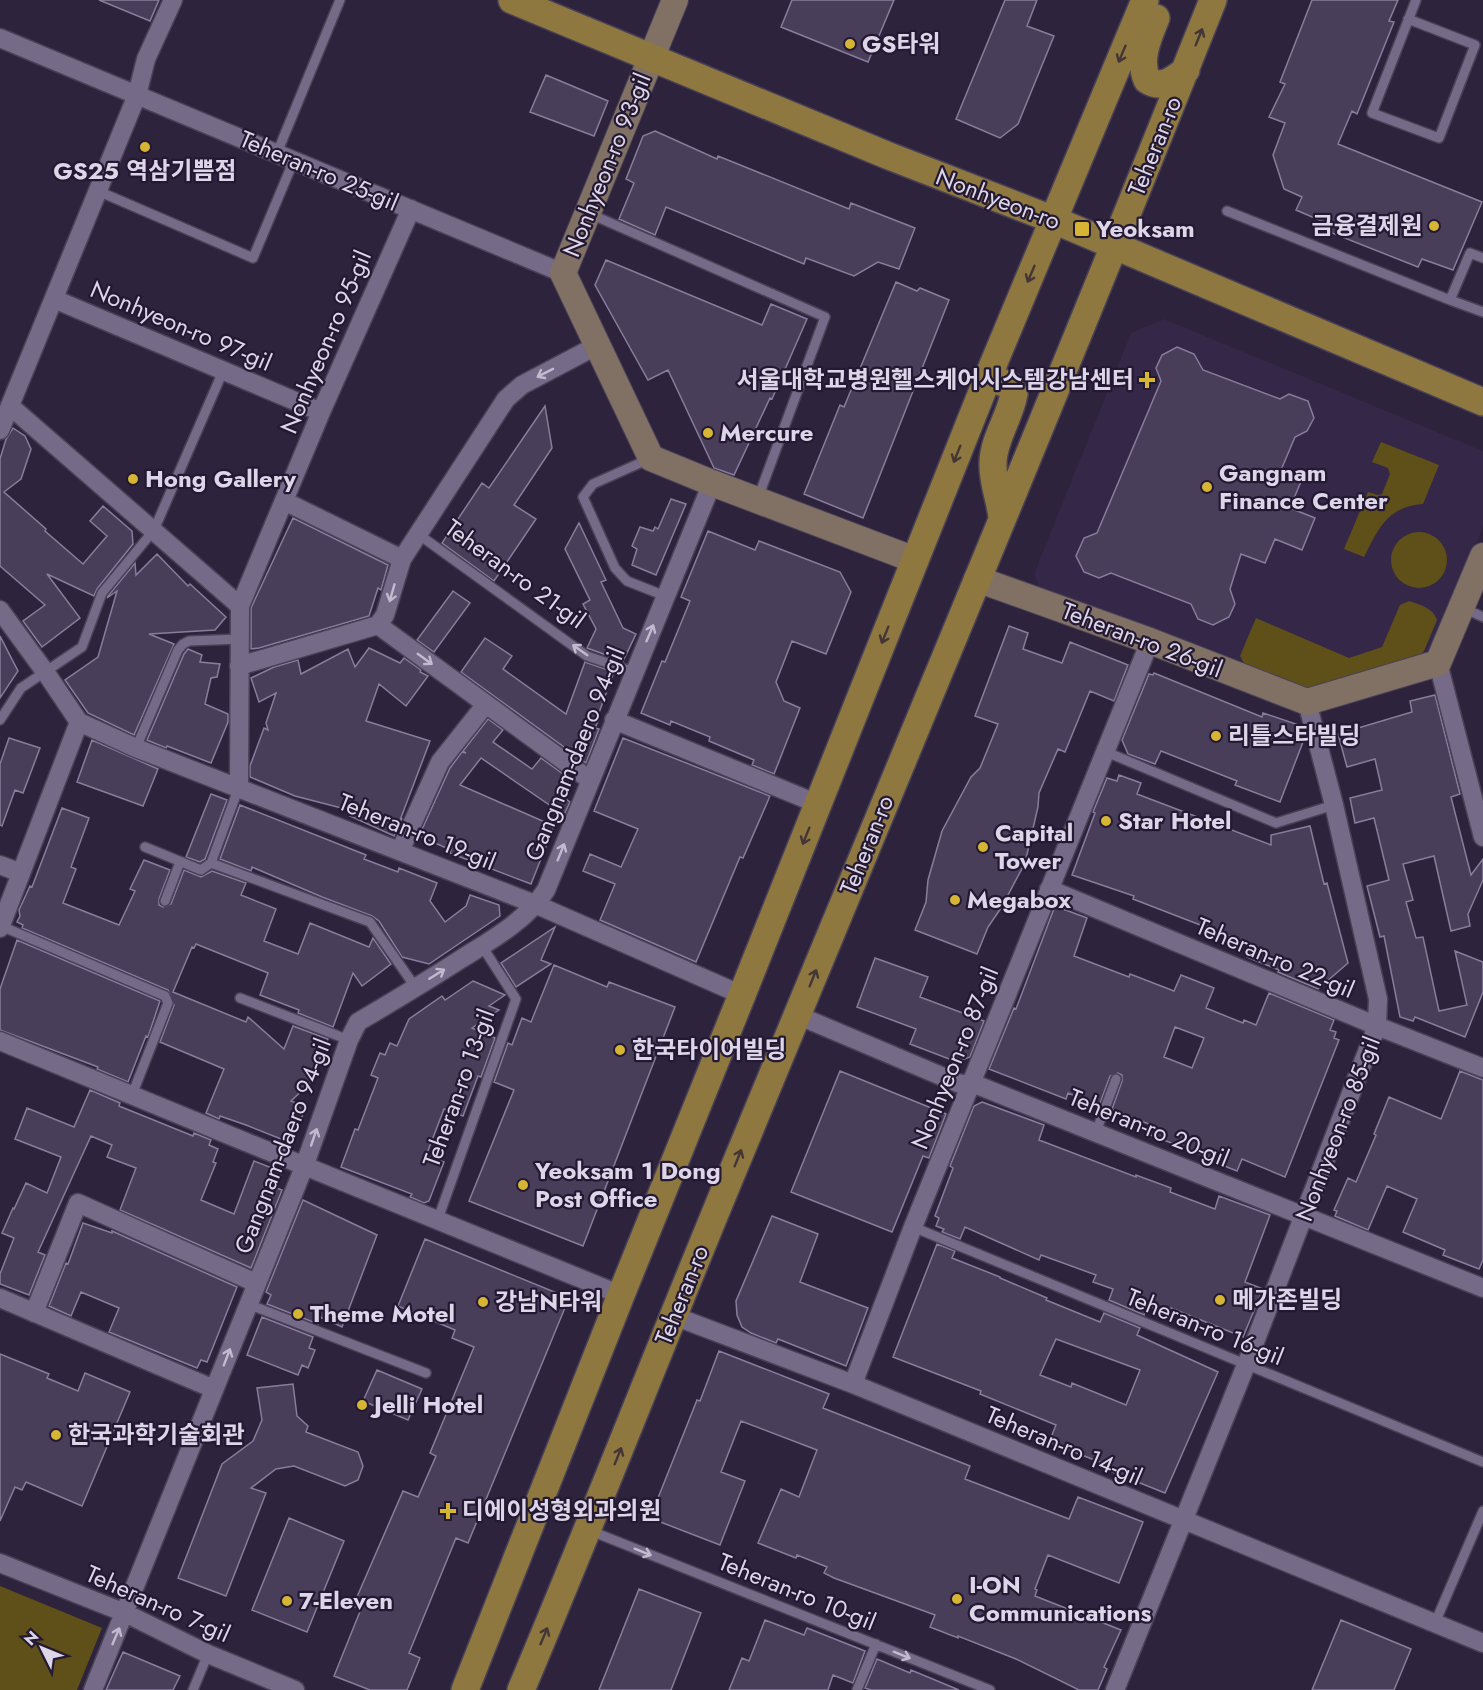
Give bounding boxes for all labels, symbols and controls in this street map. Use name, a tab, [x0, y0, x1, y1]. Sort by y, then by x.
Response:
place label: GS타워	[862, 26, 941, 61]
one-way arrow	[1194, 28, 1205, 46]
marker: GS타워	[843, 37, 857, 51]
one-way arrow	[1116, 44, 1127, 63]
street label: Nonhyeon-ro 93-gil	[554, 68, 659, 262]
street label: Teheran-ro	[1119, 91, 1190, 201]
street label: Teheran-ro 25-gil	[234, 121, 404, 220]
marker: GS25 역삼기쁨점	[138, 140, 152, 154]
place label: GS25 역삼기쁨점	[53, 153, 237, 188]
street label: Nonhyeon-ro	[931, 159, 1066, 238]
place label: 금융결제원	[1312, 208, 1422, 243]
place label: Yeoksam	[1095, 211, 1195, 246]
marker: 금융결제원	[1427, 219, 1441, 233]
marker: Yeoksam	[1073, 220, 1091, 238]
street label: Nonhyeon-ro 95-gil	[271, 245, 380, 439]
one-way arrow	[1025, 264, 1036, 282]
street label: Nonhyeon-ro 97-gil	[85, 271, 278, 380]
place label: 서울대학교병원헬스케어시스템강남센터	[737, 362, 1134, 397]
one-way arrow	[536, 368, 554, 380]
marker: 서울대학교병원헬스케어시스템강남센터	[1138, 371, 1156, 389]
place label: Mercure	[720, 415, 814, 450]
marker: Mercure	[701, 426, 715, 440]
one-way arrow	[951, 444, 962, 463]
place label: Gangnam Finance Center	[1219, 455, 1388, 518]
place label: Hong Gallery	[145, 461, 296, 496]
marker: Hong Gallery	[126, 472, 140, 486]
marker: Gangnam Finance Center	[1200, 480, 1214, 494]
street label: Teheran-ro 21-gil	[438, 510, 593, 637]
one-way arrow	[386, 583, 397, 602]
street label: Teheran-ro 26-gil	[1057, 593, 1228, 686]
one-way arrow	[645, 624, 656, 642]
one-way arrow	[879, 626, 890, 644]
street label: Gangnam-daero 94-gil	[516, 641, 634, 866]
one-way arrow	[572, 644, 588, 656]
one-way arrow	[417, 653, 433, 666]
place label: 리틀스타빌딩	[1228, 718, 1360, 753]
marker: 리틀스타빌딩	[1209, 729, 1223, 743]
street label: Teheran-ro 19-gil	[333, 784, 501, 879]
street label: Teheran-ro	[831, 790, 902, 900]
place label: Star Hotel	[1118, 803, 1232, 838]
marker: Star Hotel	[1099, 814, 1113, 828]
place label: Capital Tower	[995, 815, 1073, 878]
one-way arrow	[799, 826, 810, 845]
marker: Capital Tower	[976, 840, 990, 854]
one-way arrow	[556, 844, 567, 862]
place label: Megabox	[967, 882, 1071, 917]
marker: Megabox	[948, 893, 962, 907]
street label: Teheran-ro 22-gil	[1190, 908, 1360, 1007]
street label: Nonhyeon-ro 87-gil	[902, 961, 1007, 1154]
one-way arrow	[429, 968, 445, 980]
one-way arrow	[808, 969, 819, 988]
street label: Teheran-ro 13-gil	[414, 1004, 503, 1172]
street label: Nonhyeon-ro 85-gil	[1286, 1031, 1389, 1226]
place label: 한국타이어빌딩	[632, 1032, 787, 1067]
street label: Gangnam-daero 94-gil	[225, 1033, 340, 1259]
marker: 한국타이어빌딩	[613, 1043, 627, 1057]
street label: Teheran-ro 20-gil	[1064, 1079, 1235, 1176]
one-way arrow	[310, 1128, 321, 1147]
one-way arrow	[733, 1149, 744, 1168]
place label: Yeoksam 1 Dong Post Office	[534, 1153, 721, 1216]
marker: Yeoksam 1 Dong Post Office	[516, 1178, 530, 1192]
street label: Teheran-ro	[646, 1240, 717, 1350]
street label: Teheran-ro 16-gil	[1121, 1279, 1289, 1374]
place label: 메가존빌딩	[1232, 1282, 1342, 1317]
place label: 강남N타워	[495, 1284, 602, 1319]
marker: 메가존빌딩	[1213, 1293, 1227, 1307]
marker: 강남N타워	[476, 1295, 490, 1309]
place label: Theme Motel	[310, 1296, 455, 1331]
marker: Theme Motel	[291, 1307, 305, 1321]
one-way arrow	[222, 1349, 233, 1367]
place label: Jelli Hotel	[370, 1387, 483, 1422]
street label: Teheran-ro 14-gil	[981, 1397, 1148, 1494]
marker: Jelli Hotel	[355, 1398, 369, 1412]
place label: 한국과학기술회관	[68, 1417, 245, 1452]
marker: 한국과학기술회관	[49, 1428, 63, 1442]
one-way arrow	[613, 1447, 624, 1466]
place label: 디에이성형외과의원	[462, 1493, 661, 1528]
marker: 디에이성형외과의원	[439, 1502, 457, 1520]
street label: Teheran-ro 10-gil	[713, 1544, 881, 1639]
one-way arrow	[633, 1547, 652, 1558]
street label: Teheran-ro 7-gil	[80, 1556, 236, 1651]
place label: I-ON Communications	[969, 1567, 1152, 1630]
place label: 7-Eleven	[299, 1583, 393, 1618]
marker: I-ON Communications	[950, 1592, 964, 1606]
marker: 7-Eleven	[280, 1594, 294, 1608]
north arrow	[12, 1618, 72, 1678]
text: N	[19, 1626, 44, 1651]
one-way arrow	[111, 1627, 122, 1646]
one-way arrow	[539, 1627, 550, 1646]
one-way arrow	[892, 1650, 911, 1661]

